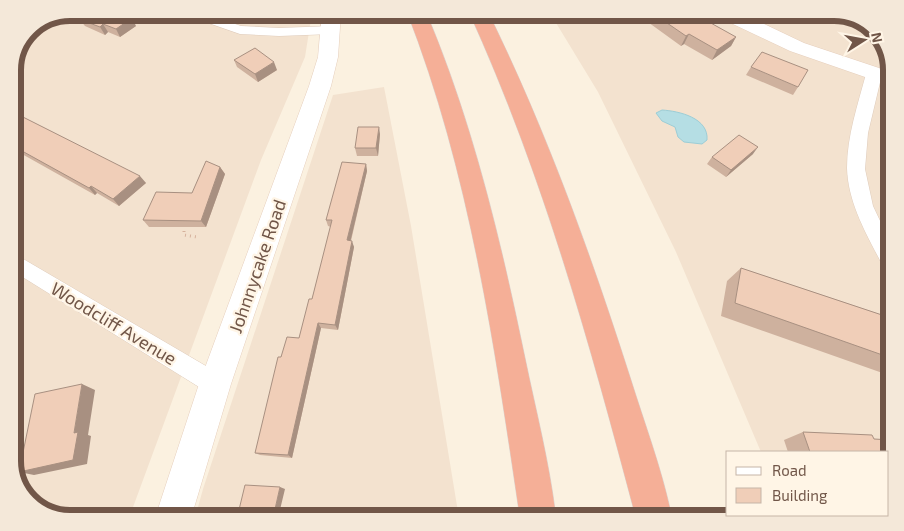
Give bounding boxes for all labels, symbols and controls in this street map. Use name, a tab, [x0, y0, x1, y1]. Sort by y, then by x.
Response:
north arrow	[839, 15, 889, 65]
text: N	[868, 31, 887, 44]
street label: Johnnycake Road	[224, 196, 290, 336]
street label: Woodcliff Avenue	[47, 277, 181, 369]
legend	[726, 451, 889, 516]
text: Road	[772, 461, 807, 479]
text: Building	[772, 486, 828, 504]

